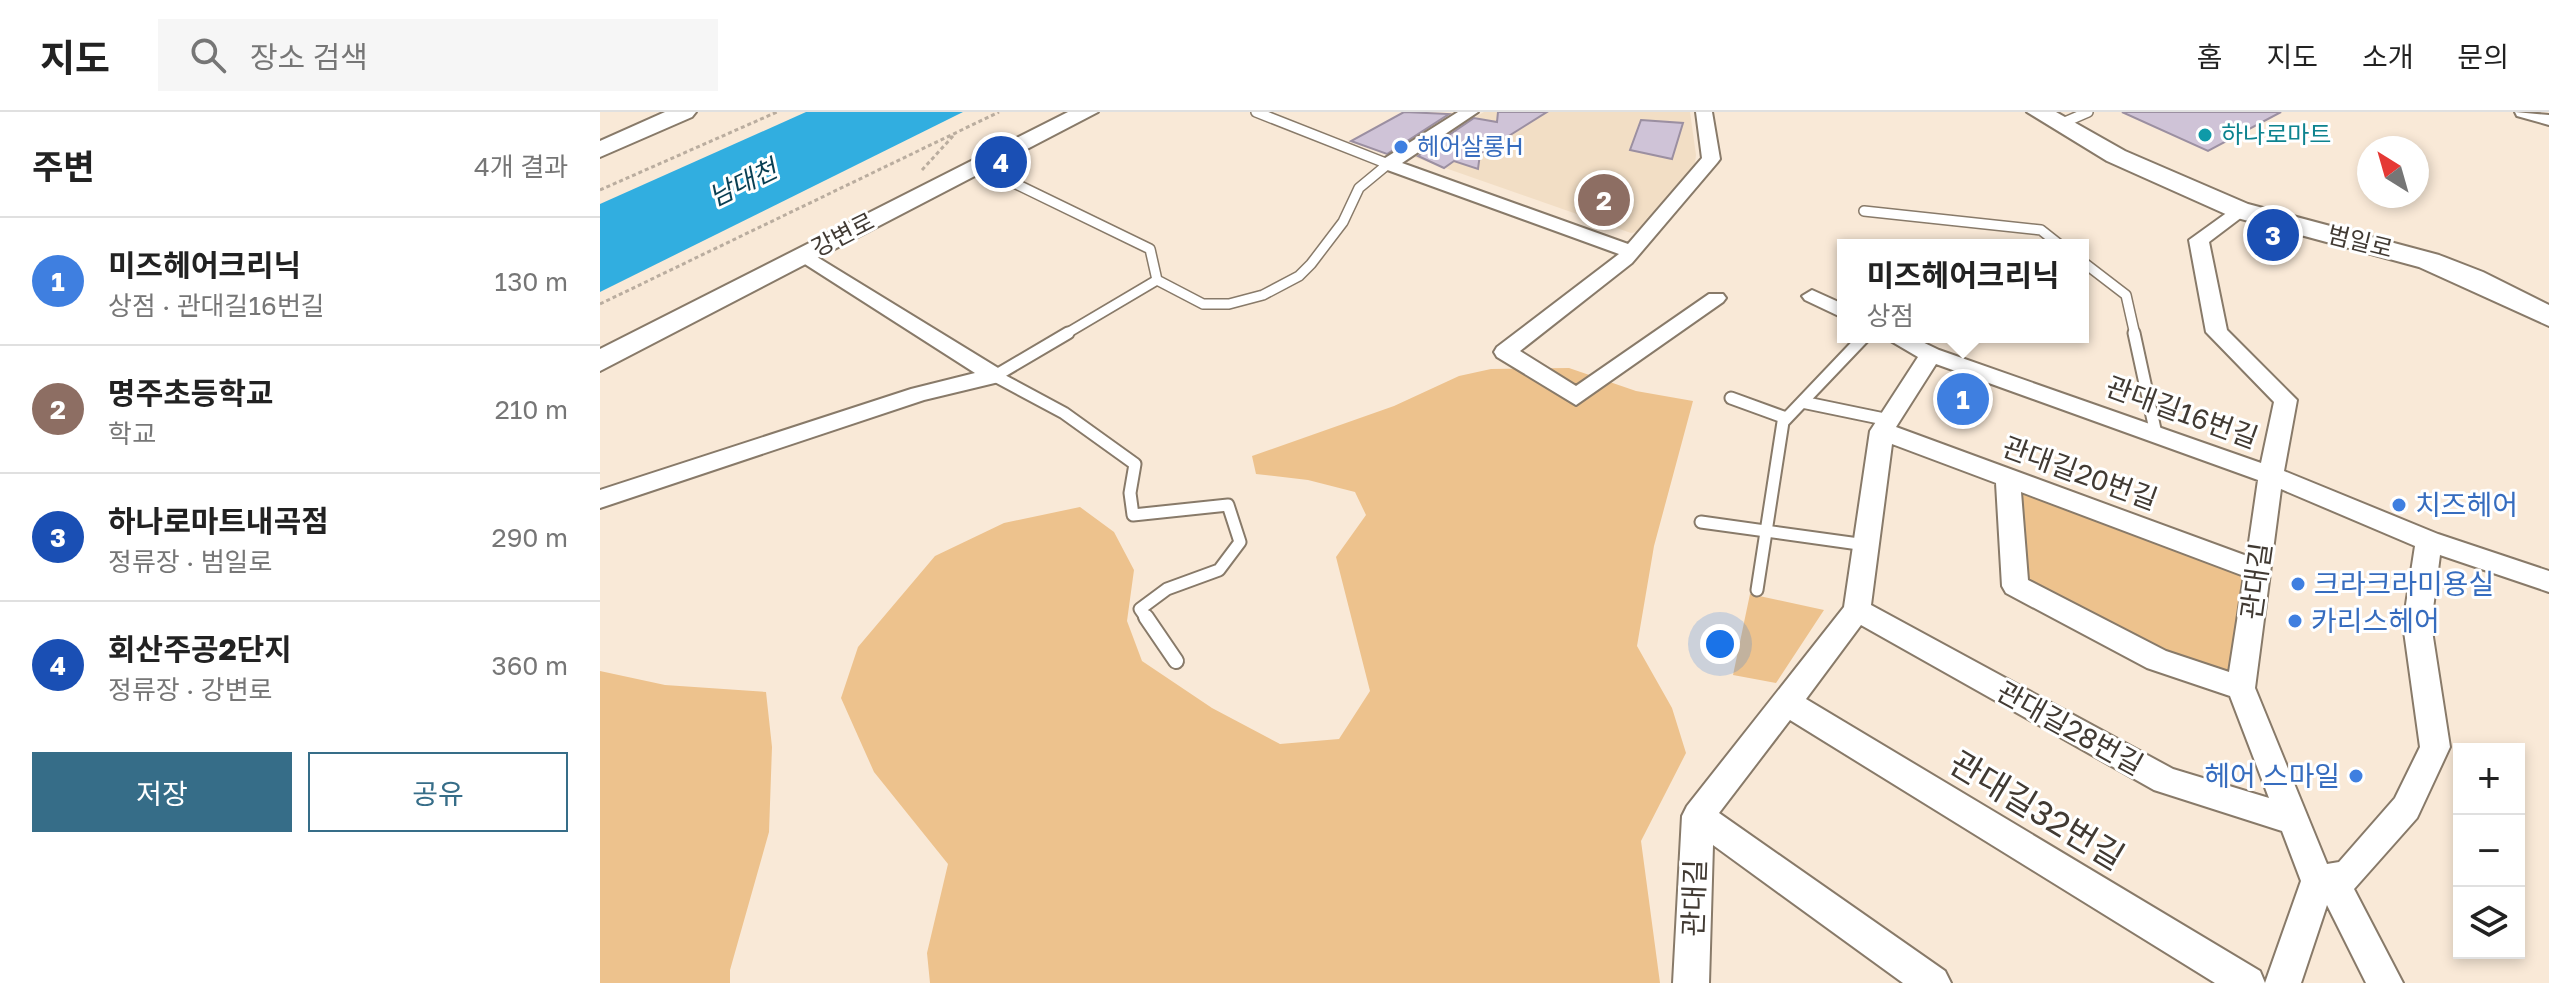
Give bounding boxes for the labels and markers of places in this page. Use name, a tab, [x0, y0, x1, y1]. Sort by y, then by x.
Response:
place label: 하나로마트	[2221, 119, 2331, 148]
marker: 하나로마트	[2196, 126, 2214, 144]
place label: 헤어살롱H	[1417, 131, 1524, 160]
pin: 4	[975, 132, 1027, 192]
marker: 헤어살롱H	[1392, 138, 1410, 156]
pin: 2	[1578, 170, 1630, 230]
pin: 3	[2247, 205, 2299, 265]
pin: 1	[1937, 369, 1989, 429]
place label: 치즈헤어	[2415, 488, 2518, 521]
marker: 치즈헤어	[2390, 496, 2408, 514]
place label: 크라크라미용실	[2314, 567, 2494, 600]
marker: 크라크라미용실	[2289, 575, 2307, 593]
place label: 카리스헤어	[2311, 604, 2440, 637]
marker: 카리스헤어	[2286, 612, 2304, 630]
place label: 헤어 스마일	[2204, 759, 2340, 792]
marker: 헤어 스마일	[2347, 767, 2365, 785]

